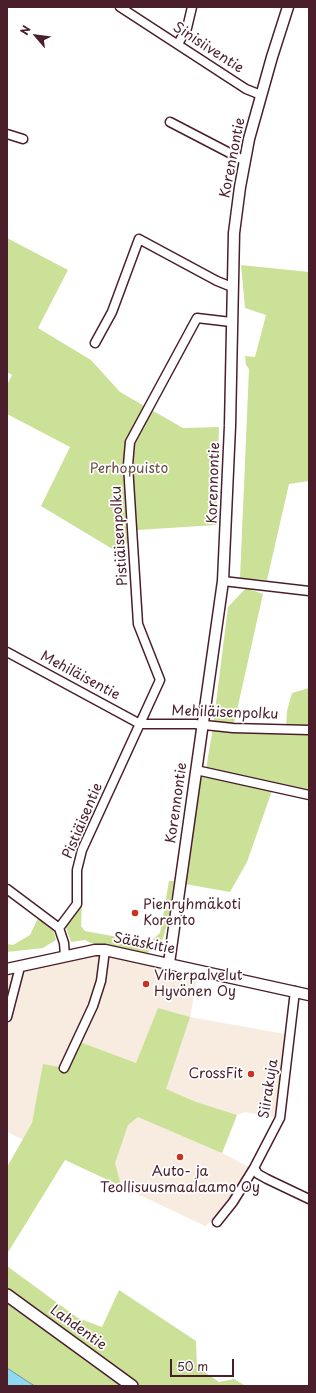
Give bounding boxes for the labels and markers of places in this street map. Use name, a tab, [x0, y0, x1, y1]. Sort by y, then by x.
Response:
place label: Pienryhmäkoti Korento	[143, 897, 241, 930]
marker: Pienryhmäkoti Korento	[130, 908, 140, 918]
place label: Viherpalvelut Hyvönen Oy	[154, 968, 242, 1000]
marker: Viherpalvelut Hyvönen Oy	[141, 979, 151, 989]
place label: CrossFit	[188, 1066, 243, 1082]
marker: CrossFit	[246, 1069, 256, 1079]
marker: Auto- ja Teollisuusmaalaamo Oy	[175, 1152, 185, 1162]
place label: Auto- ja Teollisuusmaalaamo Oy	[100, 1164, 260, 1196]

